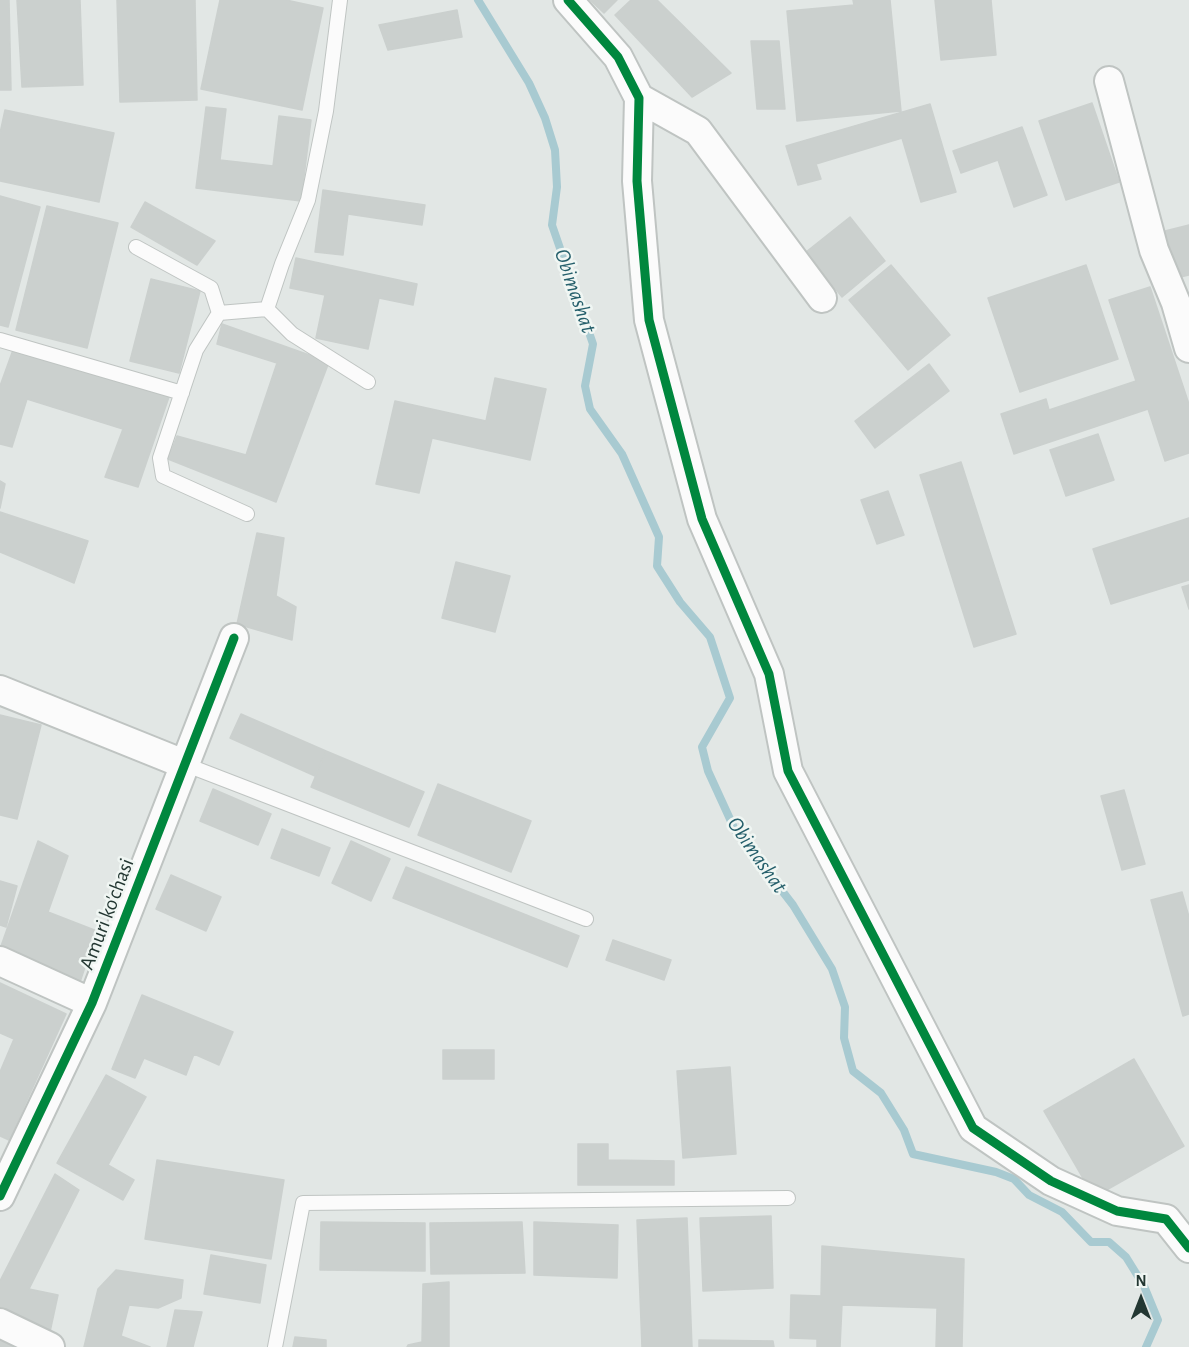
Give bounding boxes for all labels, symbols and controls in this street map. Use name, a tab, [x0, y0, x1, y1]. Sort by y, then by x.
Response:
water label: Obimashat	[548, 245, 602, 337]
water label: Obimashat	[721, 812, 793, 898]
street label: Amuri ko'chasi	[74, 855, 140, 973]
north arrow	[1111, 1269, 1171, 1329]
text: N	[1135, 1273, 1147, 1289]

